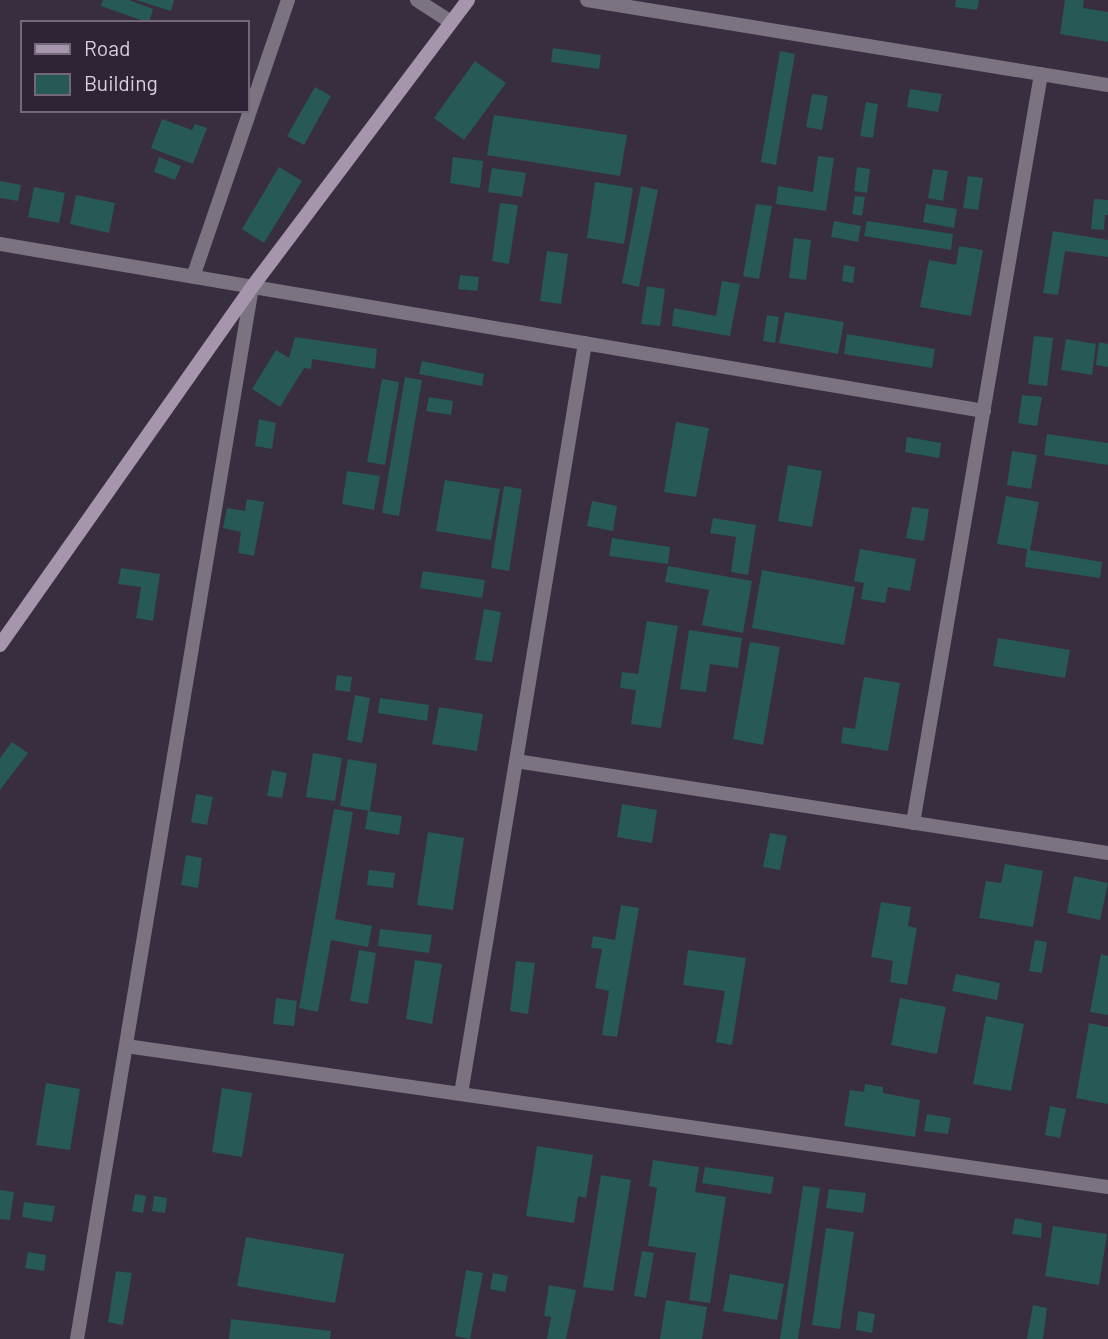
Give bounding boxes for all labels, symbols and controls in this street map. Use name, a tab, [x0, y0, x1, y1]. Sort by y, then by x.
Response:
legend	[21, 21, 248, 112]
text: Road	[84, 35, 130, 60]
text: Building	[84, 70, 158, 95]

